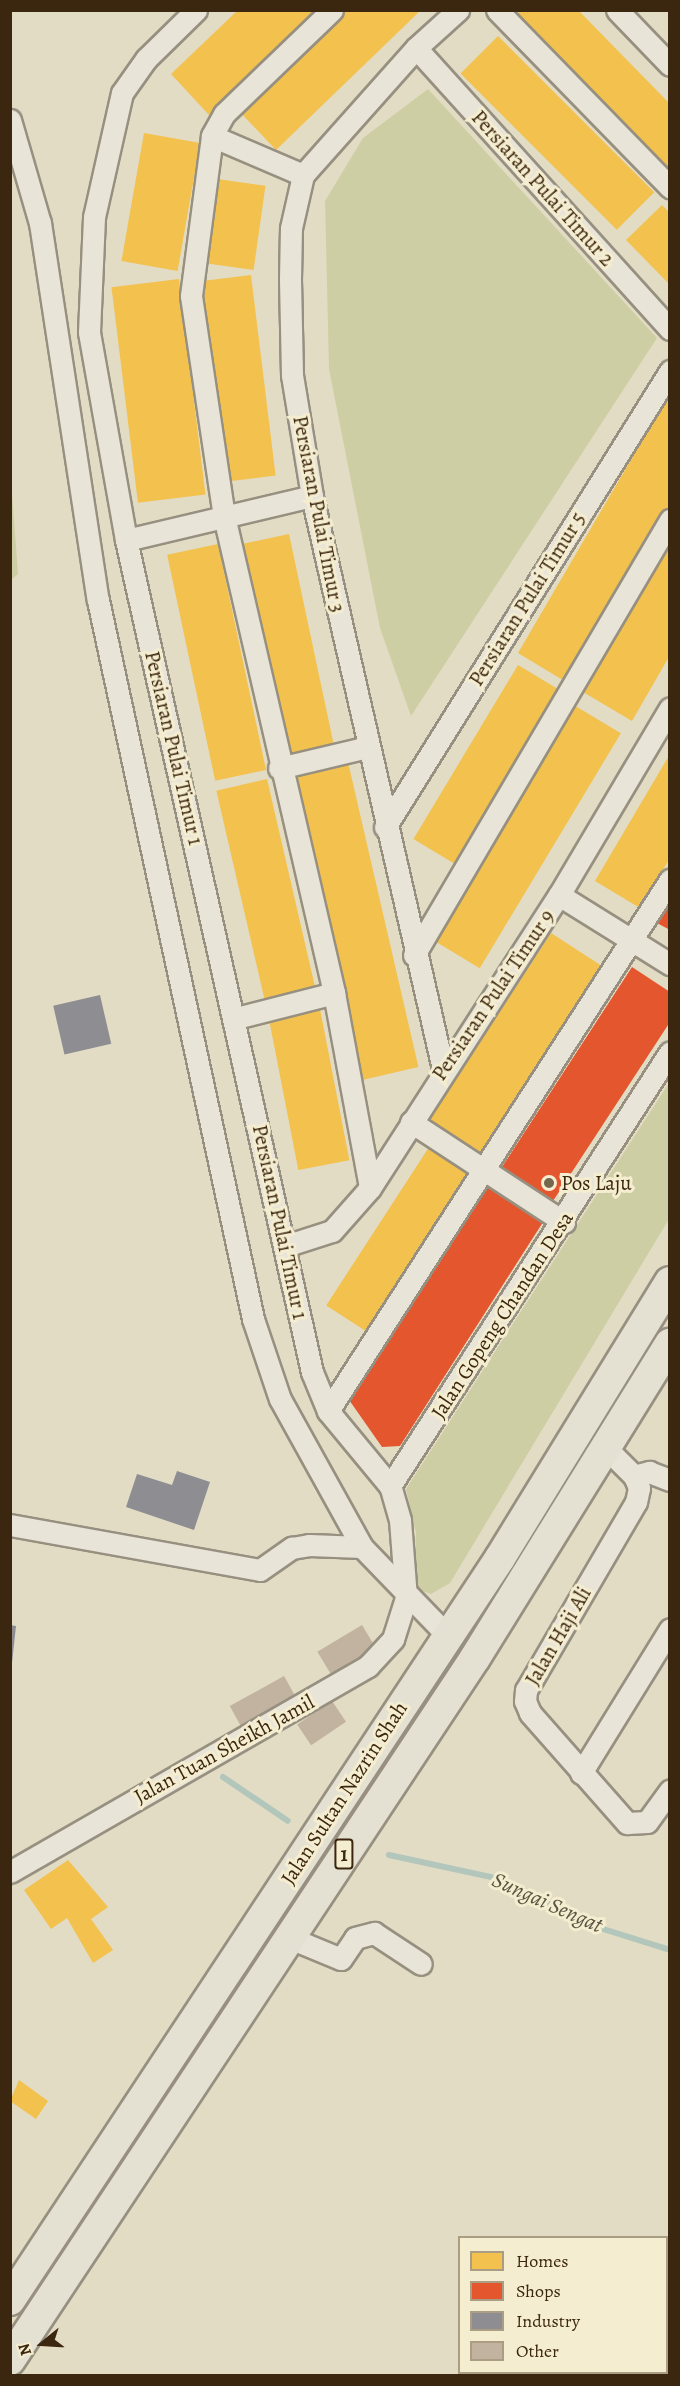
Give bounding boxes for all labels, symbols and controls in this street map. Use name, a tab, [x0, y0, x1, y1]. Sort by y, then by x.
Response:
street label: Persiaran Pulai Timur 2	[466, 105, 620, 271]
street label: Persiaran Pulai Timur 3	[288, 413, 350, 615]
street label: Persiaran Pulai Timur 5	[463, 507, 591, 691]
street label: Persiaran Pulai Timur 1	[139, 649, 209, 847]
street label: Persiaran Pulai Timur 9	[426, 905, 560, 1085]
street label: Persiaran Pulai Timur 1	[247, 1122, 313, 1322]
place label: Pos Laju	[561, 1170, 632, 1196]
marker: Pos Laju	[542, 1176, 556, 1190]
street label: Jalan Gopeng Chandan Desa	[426, 1207, 578, 1423]
street label: Jalan Haji Ali	[520, 1582, 596, 1690]
street label: Jalan Tuan Sheikh Jamil	[130, 1689, 318, 1809]
street label: Jalan Sultan Nazrin Shah	[275, 1697, 413, 1889]
road number: 1	[334, 1837, 354, 1871]
water label: Sungai Sengat	[488, 1867, 606, 1939]
legend	[458, 2236, 668, 2374]
text: Homes	[516, 2249, 568, 2273]
text: Shops	[516, 2279, 561, 2303]
text: Industry	[516, 2309, 580, 2333]
north arrow	[12, 2314, 72, 2374]
text: Other	[516, 2339, 559, 2363]
text: N	[13, 2341, 37, 2359]

